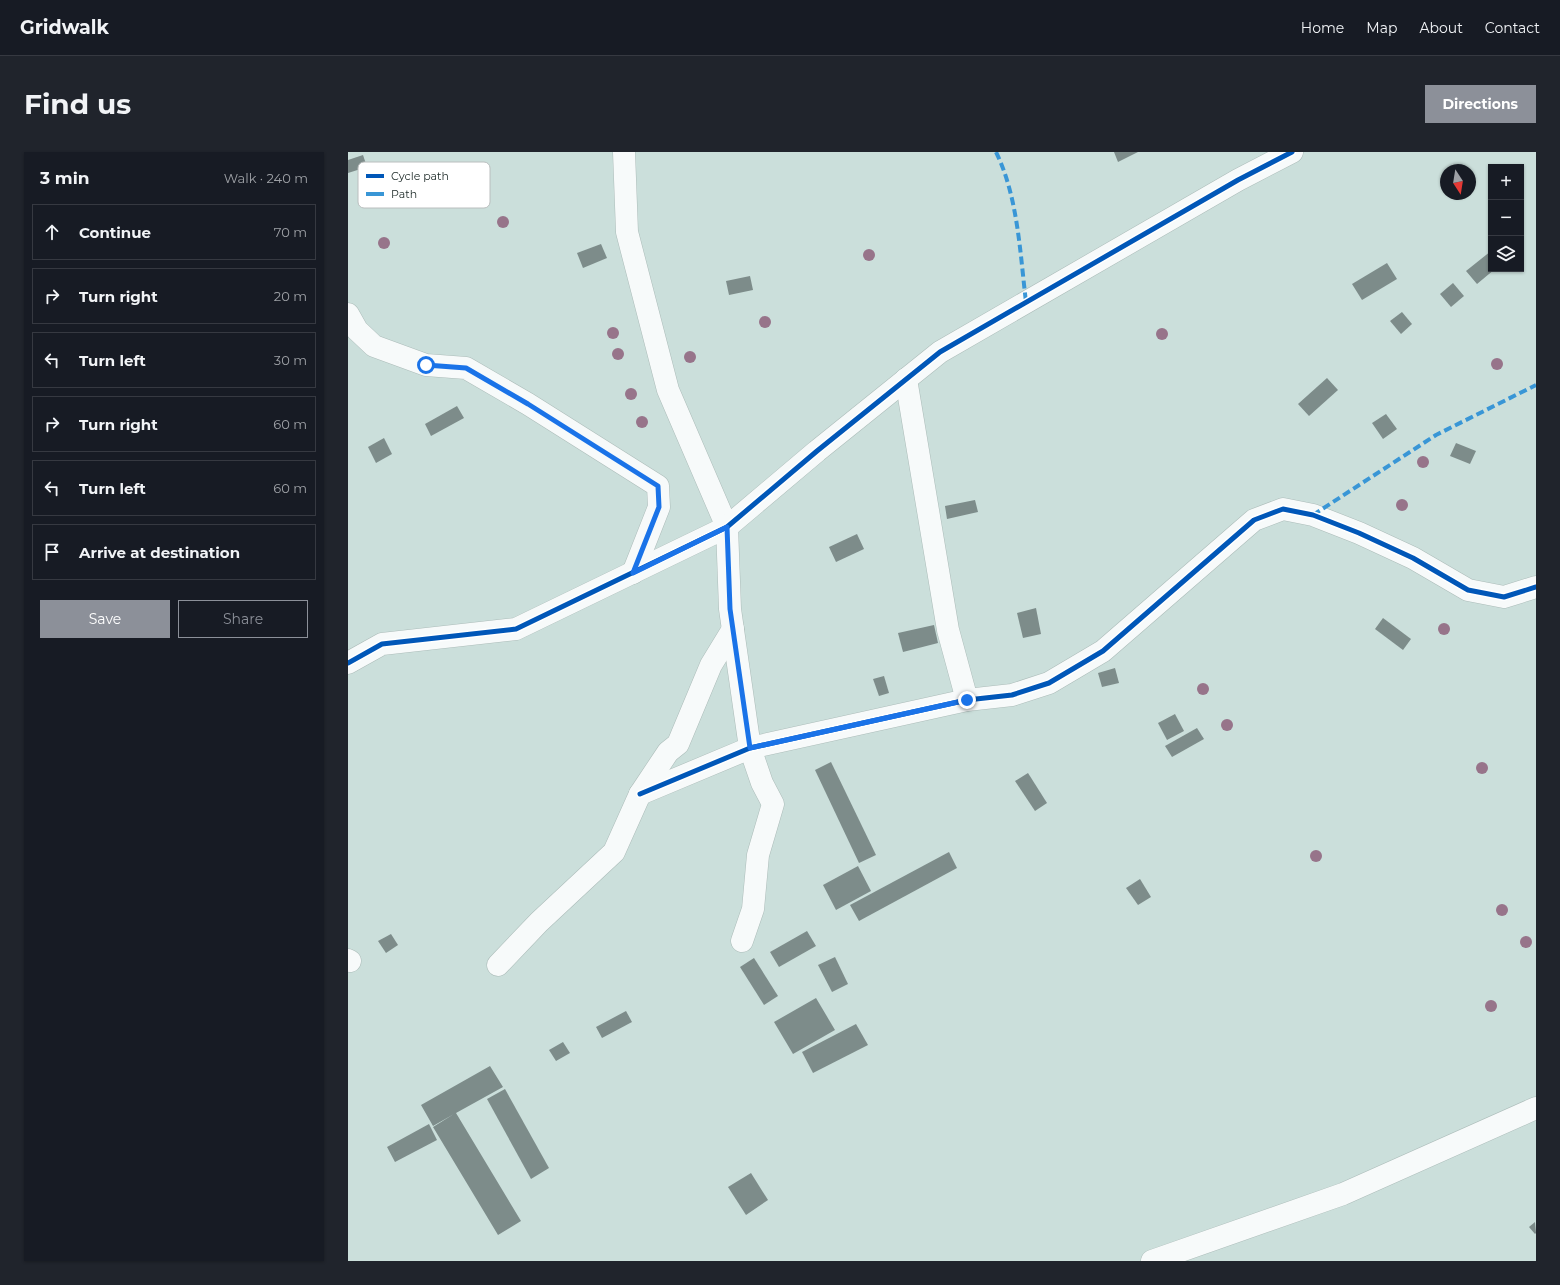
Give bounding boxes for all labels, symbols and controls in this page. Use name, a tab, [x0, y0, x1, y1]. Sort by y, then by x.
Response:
text: Gridwalk	[20, 16, 109, 39]
text: Home	[1301, 19, 1344, 37]
text: Map	[1366, 19, 1397, 37]
text: About	[1419, 19, 1463, 37]
text: Contact	[1485, 19, 1540, 37]
button: Directions	[1425, 85, 1536, 123]
text: Find us	[24, 87, 131, 121]
legend	[358, 162, 490, 208]
north arrow	[1440, 164, 1476, 200]
map controls	[1488, 164, 1524, 272]
button: +	[1488, 164, 1524, 200]
text: 3 min	[40, 168, 90, 188]
text: Cycle path	[391, 169, 449, 183]
text: Walk · 240 m	[224, 170, 308, 186]
text: Path	[391, 187, 417, 201]
button: −	[1488, 200, 1524, 236]
icon: ahead	[41, 221, 63, 243]
text: Continue	[79, 223, 151, 242]
text: 70 m	[274, 224, 307, 240]
button: layers	[1488, 236, 1524, 272]
icon: right	[41, 285, 63, 307]
text: Turn right	[79, 287, 158, 306]
text: 20 m	[274, 288, 307, 304]
icon: left	[41, 349, 63, 371]
text: Turn left	[79, 351, 146, 370]
text: 30 m	[274, 352, 307, 368]
route start	[417, 356, 435, 374]
icon: right	[41, 413, 63, 435]
text: Turn right	[79, 415, 158, 434]
text: 60 m	[273, 416, 307, 432]
icon: left	[41, 477, 63, 499]
text: Turn left	[79, 479, 146, 498]
text: 60 m	[273, 480, 307, 496]
icon: arrive	[41, 541, 63, 563]
text: Arrive at destination	[79, 543, 240, 562]
button: Save	[40, 600, 170, 638]
button: Share	[178, 600, 308, 638]
route end	[958, 691, 976, 709]

